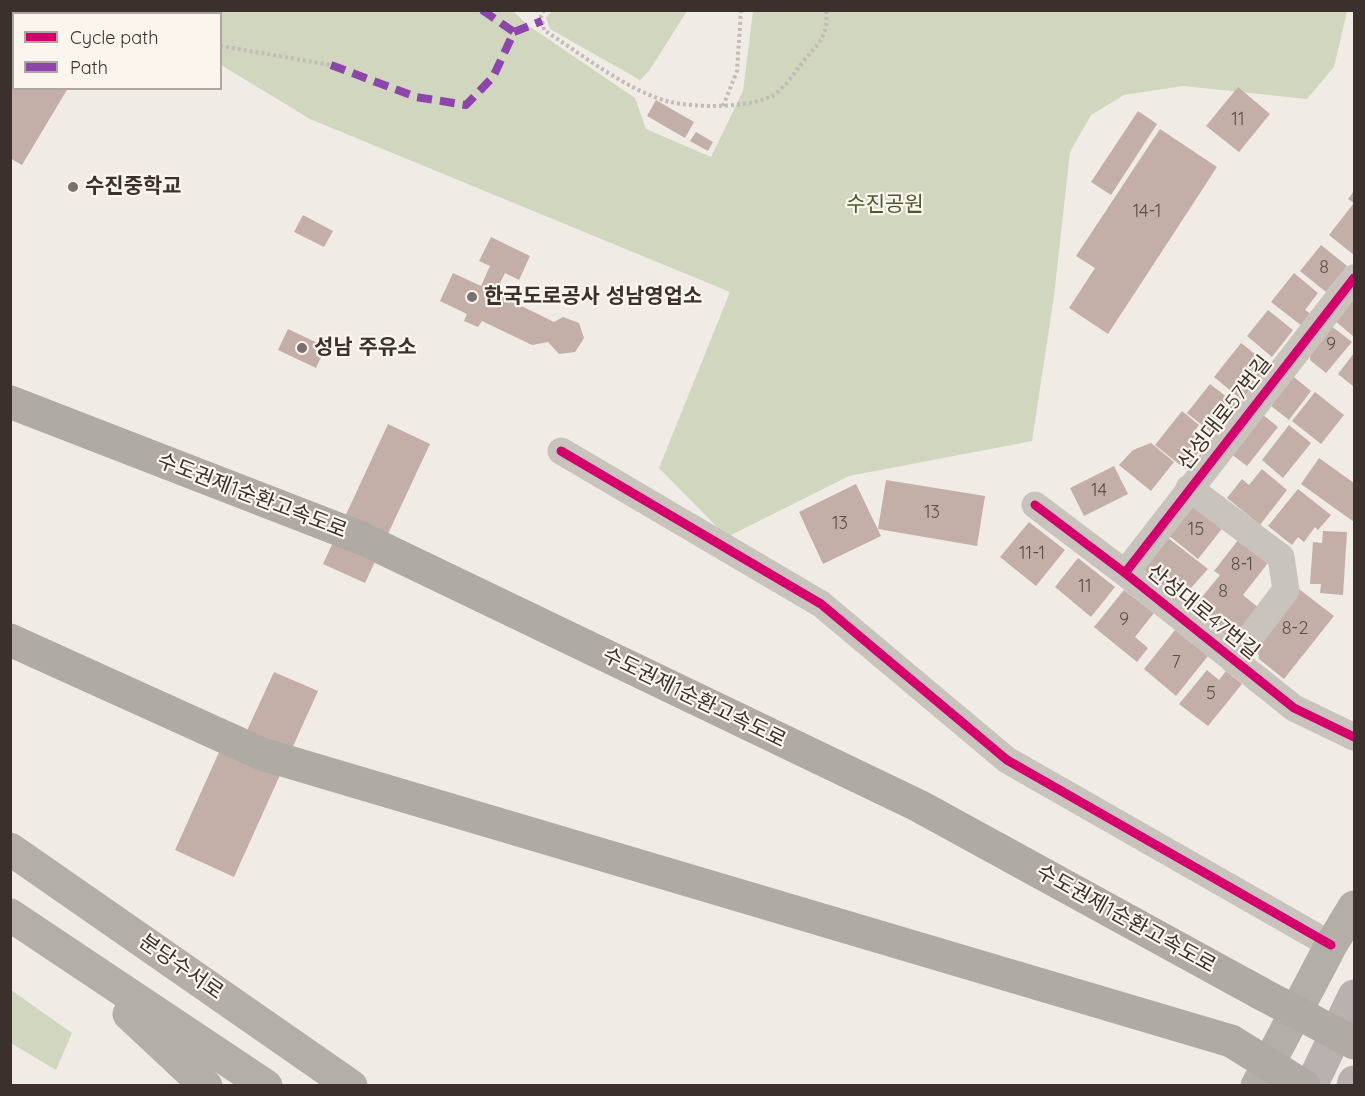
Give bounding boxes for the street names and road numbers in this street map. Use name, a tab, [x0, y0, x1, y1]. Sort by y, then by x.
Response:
street label: 산성대로57번길	[1173, 351, 1277, 475]
street label: 수도권제1순환고속도로	[154, 448, 350, 544]
street label: 산성대로47번길	[1142, 559, 1264, 665]
street label: 수도권제1순환고속도로	[598, 643, 790, 753]
street label: 수도권제1순환고속도로	[1032, 859, 1220, 979]
street label: 분당수서로	[134, 929, 228, 1005]

